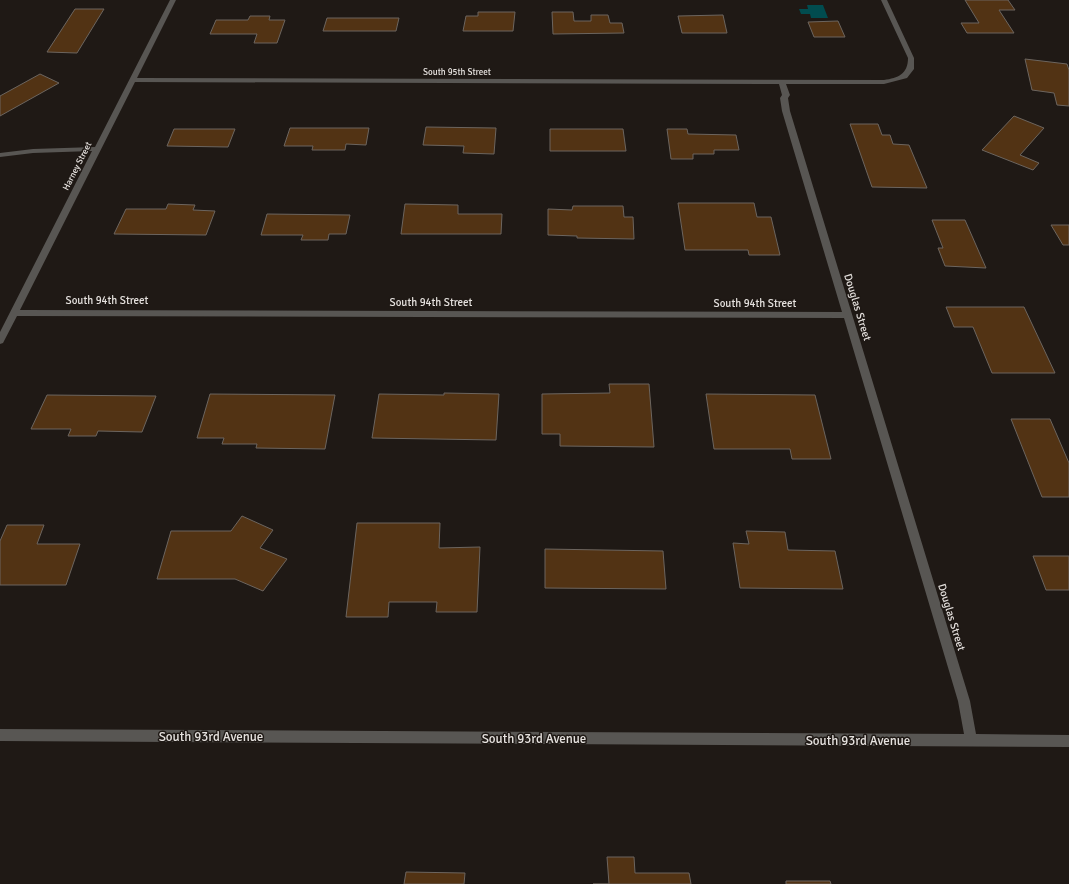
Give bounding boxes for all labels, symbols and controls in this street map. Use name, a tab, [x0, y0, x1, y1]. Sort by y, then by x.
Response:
street label: South 95th Street	[423, 67, 491, 78]
street label: Harney Street	[61, 140, 94, 192]
street label: Douglas Street	[841, 272, 874, 342]
street label: South 94th Street	[66, 294, 149, 307]
street label: South 94th Street	[390, 296, 473, 309]
street label: South 94th Street	[714, 297, 797, 310]
street label: Douglas Street	[935, 582, 968, 652]
street label: South 93rd Avenue	[159, 729, 263, 745]
street label: South 93rd Avenue	[482, 731, 586, 747]
street label: South 93rd Avenue	[806, 733, 910, 749]

